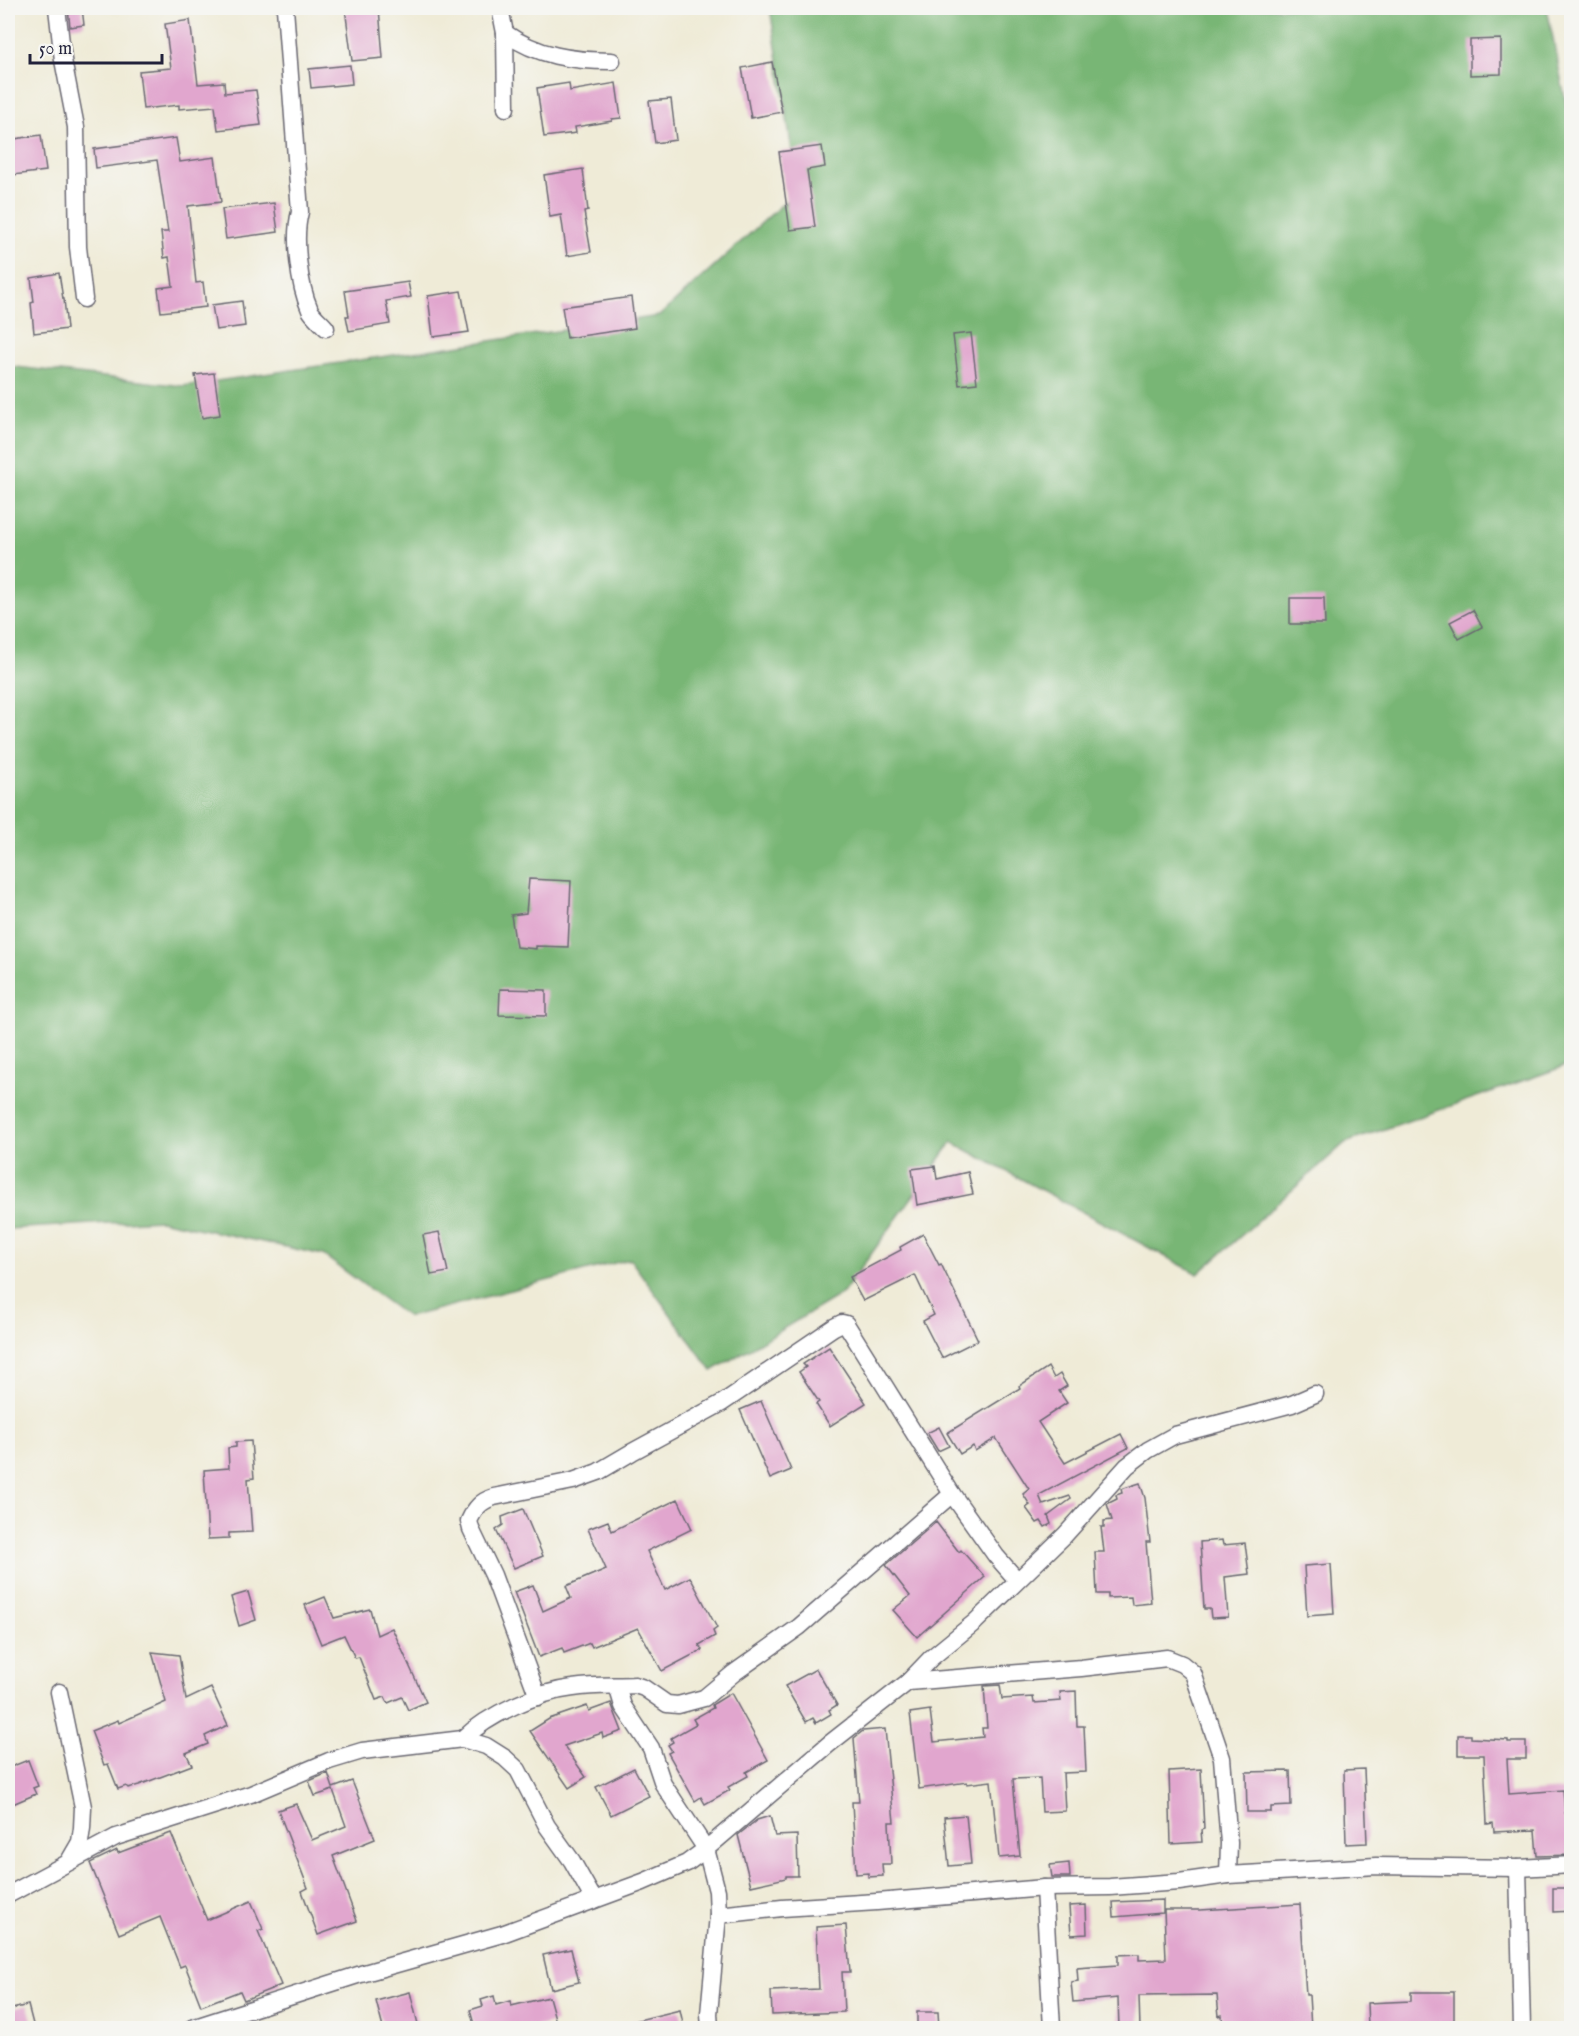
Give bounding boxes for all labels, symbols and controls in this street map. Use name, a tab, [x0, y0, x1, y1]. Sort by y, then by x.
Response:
scale bar	[30, 27, 162, 65]
text: 50 m	[39, 38, 72, 61]

